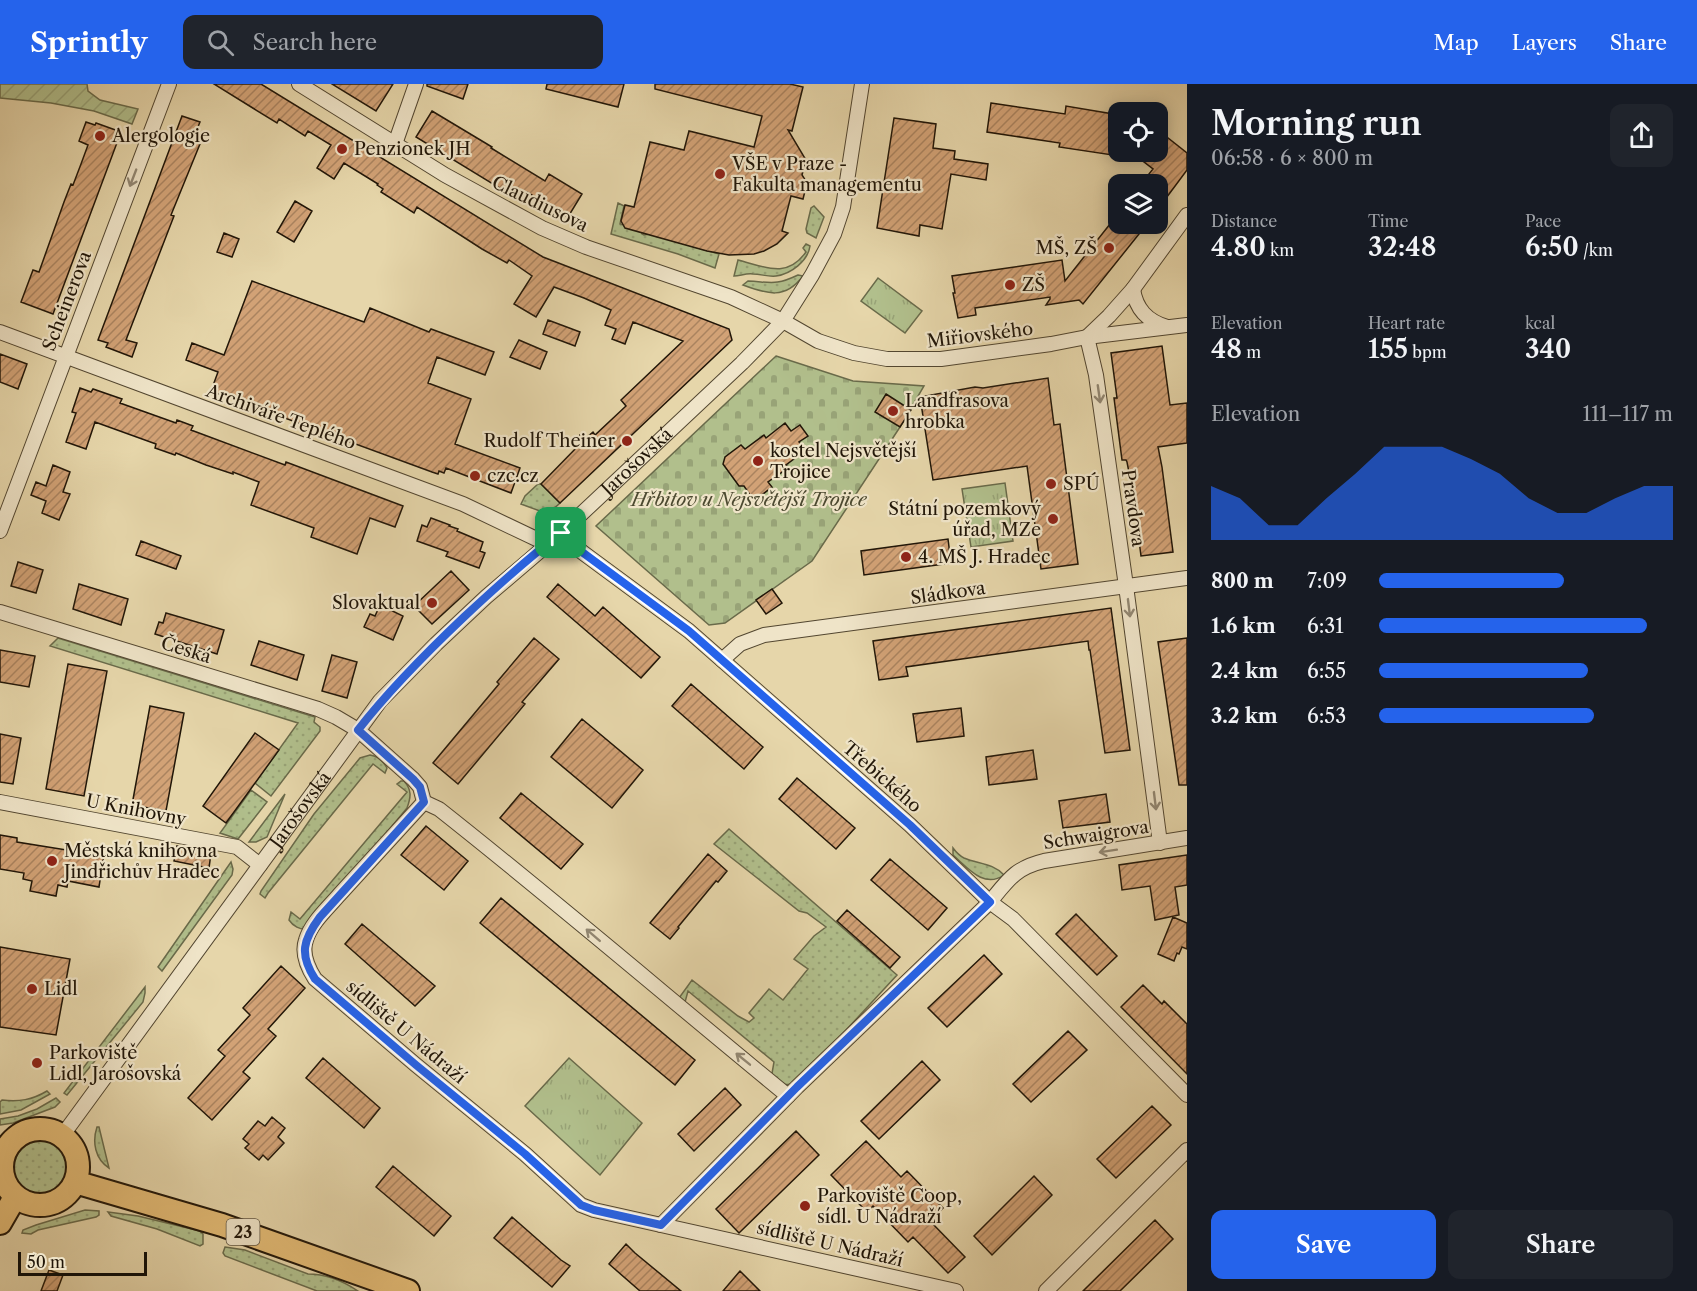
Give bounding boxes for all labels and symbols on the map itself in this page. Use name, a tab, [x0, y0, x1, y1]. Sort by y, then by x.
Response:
place label: Alergologie	[111, 125, 210, 147]
marker: Alergologie	[93, 129, 107, 143]
place label: Penzionek JH	[354, 138, 471, 160]
marker: Penzionek JH	[335, 142, 349, 156]
place label: VŠE v Praze - Fakulta managementu	[731, 151, 922, 196]
marker: VŠE v Praze - Fakulta managementu	[713, 167, 727, 181]
one-way arrow	[127, 168, 138, 187]
street label: Claudiusova	[488, 171, 592, 237]
place label: MŠ, ZŠ	[1036, 235, 1097, 259]
marker: MŠ, ZŠ	[1102, 241, 1116, 255]
street label: Scheinerova	[38, 248, 96, 354]
place label: ZŠ	[1022, 272, 1045, 296]
marker: ZŠ	[1003, 278, 1017, 292]
street label: Miřiovského	[926, 318, 1034, 352]
street label: Archiváře Teplého	[202, 379, 359, 454]
one-way arrow	[1093, 384, 1104, 404]
place label: Landfrasova hrobka	[905, 390, 1010, 433]
marker: Landfrasova hrobka	[886, 404, 900, 418]
street label: Jarošovská	[595, 423, 677, 502]
place label: Rudolf Theiner	[483, 430, 615, 452]
marker: Rudolf Theiner	[620, 434, 634, 448]
place label: kostel Nejsvětější Trojice	[770, 440, 917, 483]
marker: kostel Nejsvětější Trojice	[751, 454, 765, 468]
place label: czc.cz	[487, 465, 539, 487]
street label: Pravdova	[1117, 468, 1149, 549]
marker: czc.cz	[468, 469, 482, 483]
place label: SPÚ	[1063, 472, 1100, 495]
marker: SPÚ	[1044, 477, 1058, 491]
park label: Hřbitov u Nejsvětější Trojice	[629, 489, 868, 511]
place label: Státní pozemkový úřad, MZe	[888, 498, 1042, 541]
pin	[535, 507, 586, 558]
marker: Státní pozemkový úřad, MZe	[1046, 512, 1060, 526]
place label: 4. MŠ J. Hradec	[918, 544, 1050, 568]
marker: 4. MŠ J. Hradec	[899, 550, 913, 564]
street label: Sládkova	[909, 577, 987, 609]
place label: Slovaktual	[332, 592, 420, 614]
marker: Slovaktual	[425, 596, 439, 610]
one-way arrow	[1124, 598, 1135, 617]
street label: Česká	[158, 630, 215, 668]
street label: Třebického	[838, 737, 926, 817]
street label: Jarošovská	[263, 767, 336, 855]
street label: U Knihovny	[84, 789, 189, 831]
one-way arrow	[1149, 791, 1160, 811]
street label: Schwaigrova	[1042, 816, 1151, 854]
place label: Městská knihovna Jindřichův Hradec	[61, 840, 220, 883]
one-way arrow	[1099, 845, 1119, 856]
marker: Městská knihovna Jindřichův Hradec	[45, 854, 59, 868]
one-way arrow	[586, 928, 601, 942]
street label: sídliště U Nádraží	[342, 976, 471, 1089]
place label: Lidl	[44, 978, 78, 1000]
marker: Lidl	[25, 982, 39, 996]
place label: Parkoviště Lidl, Jarošovská	[49, 1042, 182, 1085]
one-way arrow	[735, 1053, 751, 1066]
marker: Parkoviště Lidl, Jarošovská	[30, 1056, 44, 1070]
place label: Parkoviště Coop, sídl. U Nádraží	[817, 1185, 962, 1228]
marker: Parkoviště Coop, sídl. U Nádraží	[798, 1199, 812, 1213]
street label: sídliště U Nádraží	[755, 1216, 906, 1272]
road number: 23	[226, 1219, 260, 1245]
scale bar	[18, 1249, 147, 1276]

